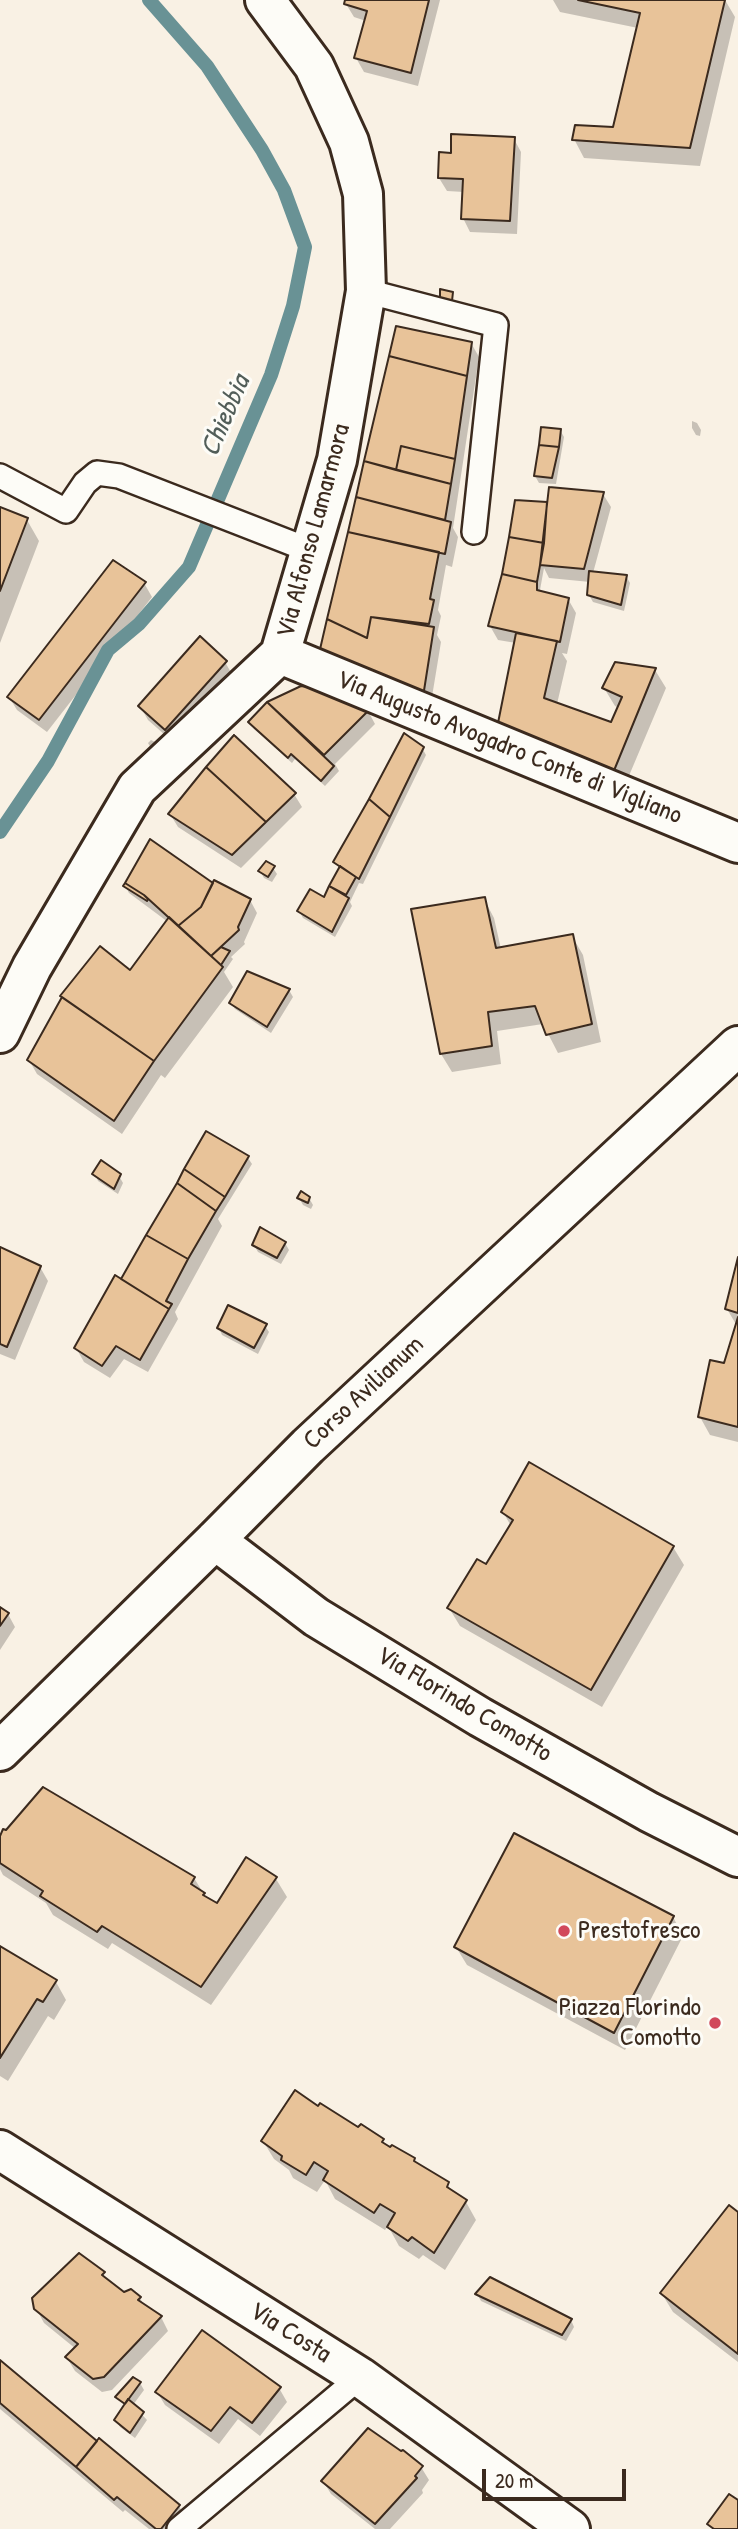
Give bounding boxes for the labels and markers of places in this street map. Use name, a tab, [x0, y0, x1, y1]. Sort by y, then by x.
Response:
place label: Prestofresco	[578, 1915, 701, 1947]
marker: Prestofresco	[556, 1923, 572, 1939]
place label: Piazza Florindo Comotto	[559, 1992, 701, 2054]
marker: Piazza Florindo Comotto	[707, 2015, 723, 2031]

